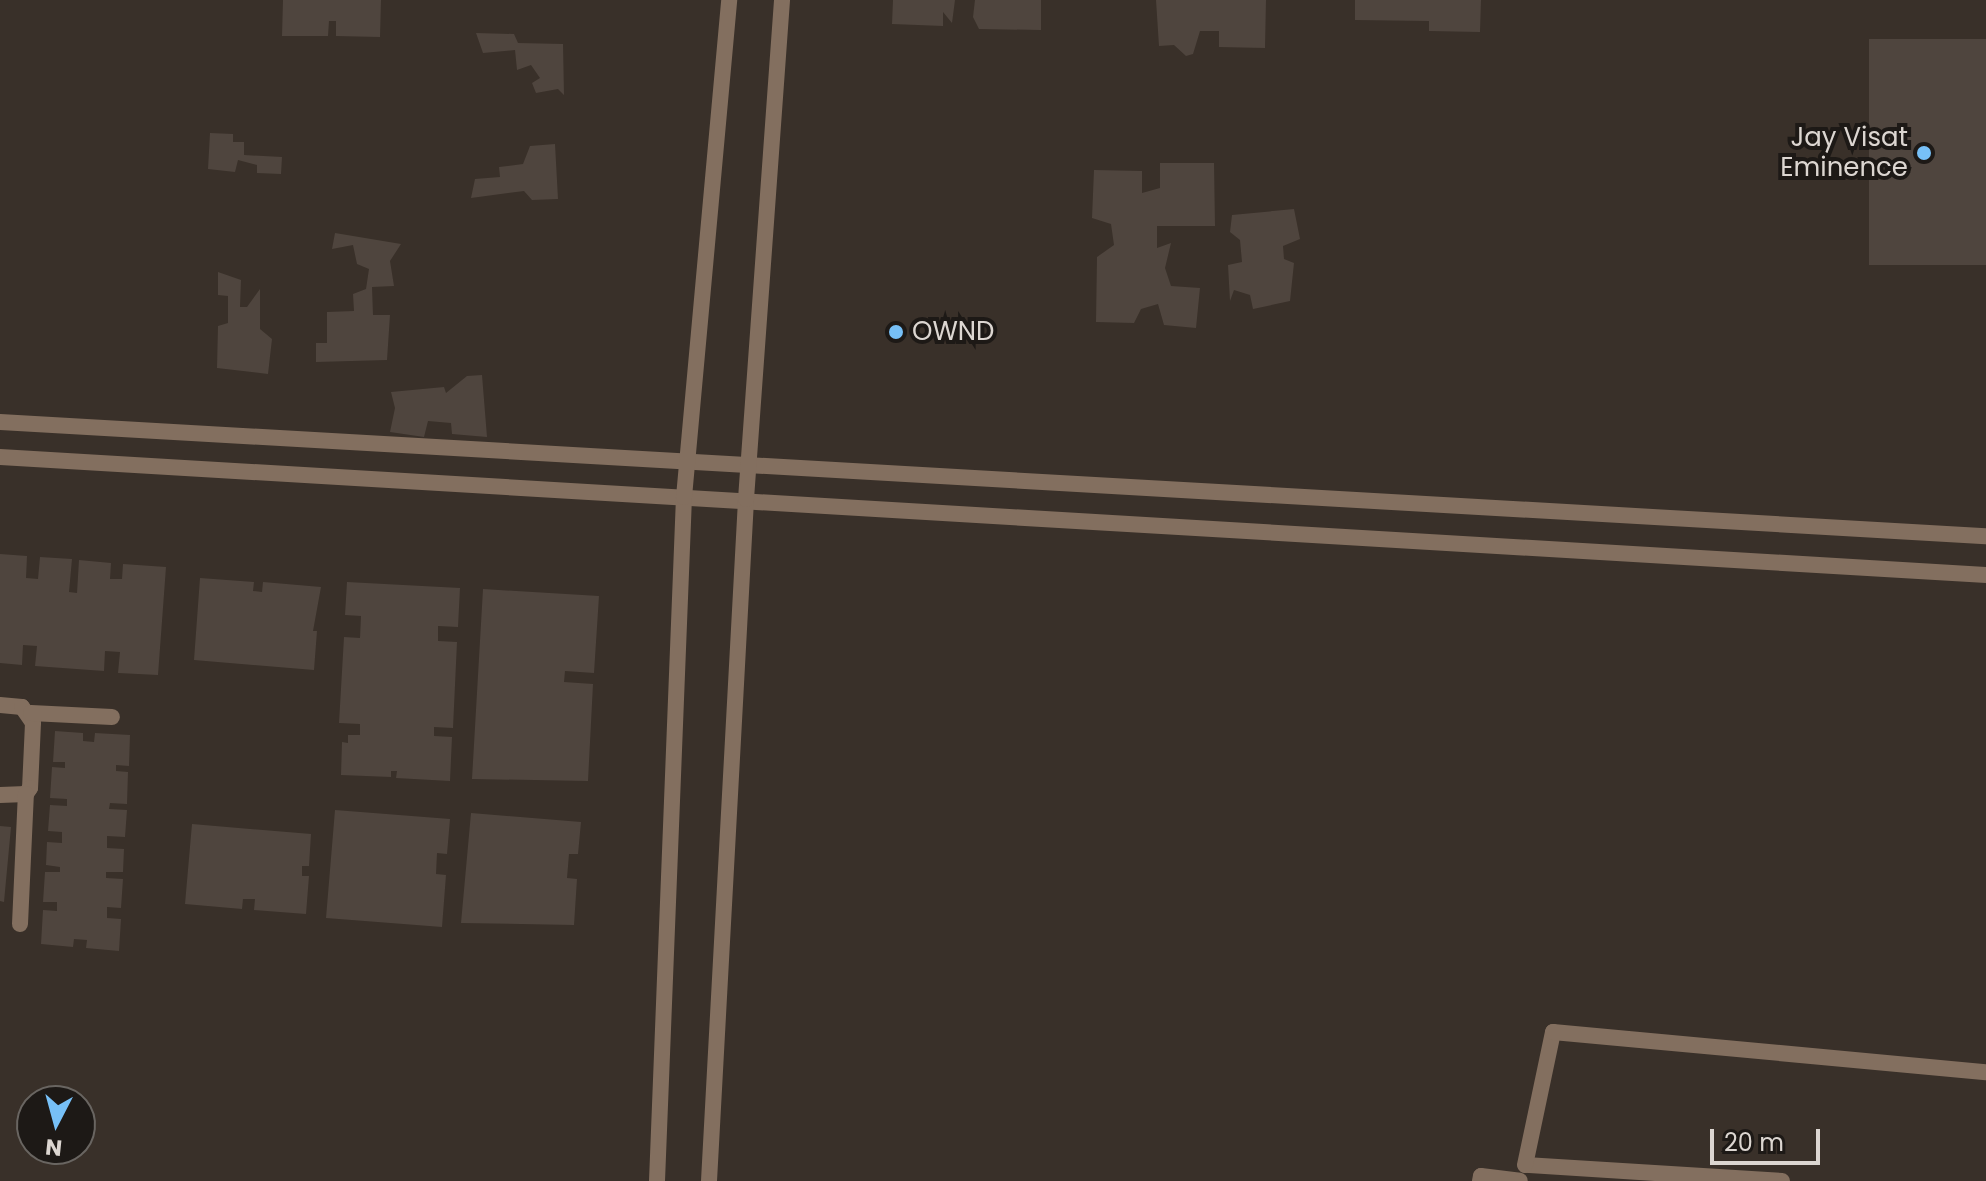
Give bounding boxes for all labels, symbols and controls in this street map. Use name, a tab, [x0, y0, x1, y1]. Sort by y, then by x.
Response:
place label: Jay Visat Eminence	[1780, 122, 1908, 184]
marker: Jay Visat Eminence	[1915, 144, 1933, 162]
place label: OWND	[912, 316, 994, 348]
marker: OWND	[887, 323, 905, 341]
north arrow	[16, 1085, 96, 1165]
scale bar	[1714, 1113, 1824, 1163]
text: 20 m	[1724, 1126, 1784, 1159]
text: N	[44, 1131, 64, 1164]

